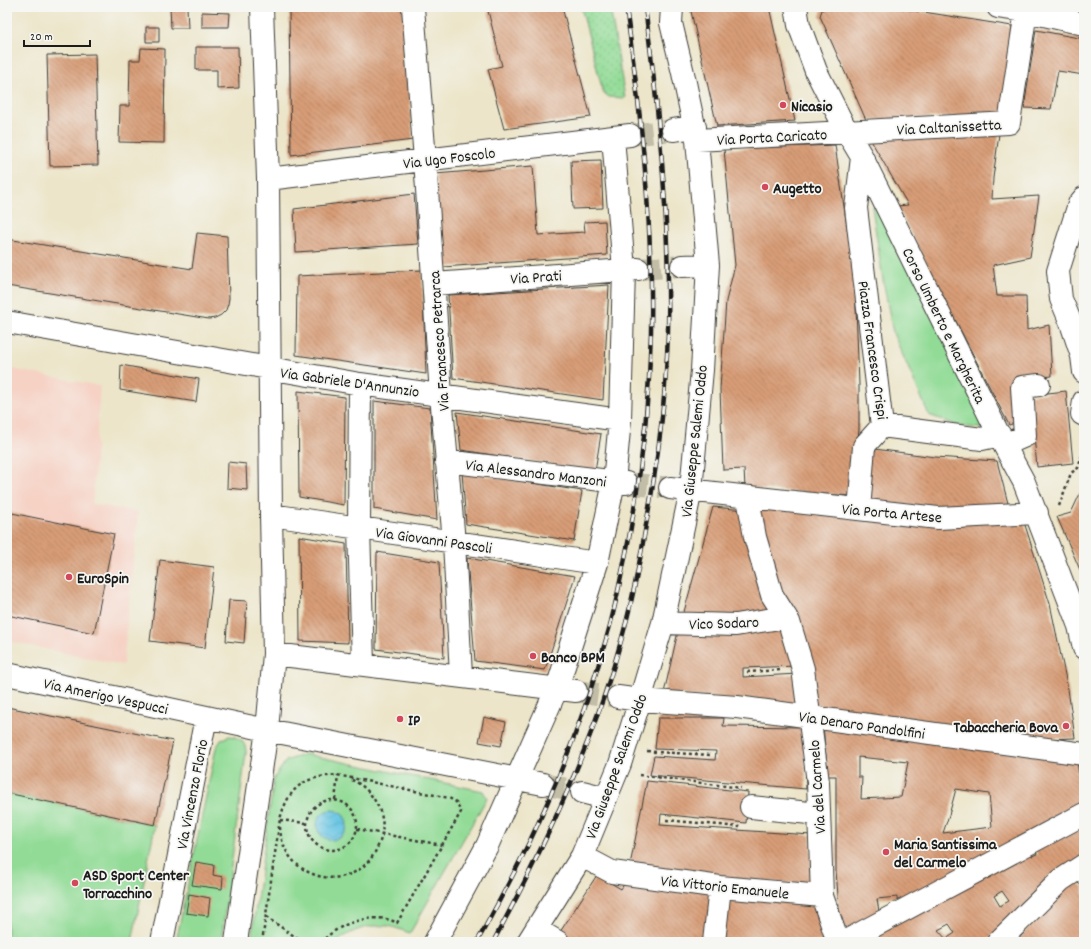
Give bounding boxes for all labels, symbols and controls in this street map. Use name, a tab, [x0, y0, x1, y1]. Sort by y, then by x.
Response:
scale bar	[24, 22, 90, 48]
text: 20 m	[30, 29, 53, 46]
place label: Nicasio	[791, 96, 833, 119]
marker: Nicasio	[778, 100, 788, 110]
street label: Via Caltanissetta	[896, 114, 1002, 143]
street label: Via Porta Caricato	[716, 124, 828, 153]
street label: Via Ugo Foscolo	[402, 142, 497, 177]
place label: Augetto	[773, 178, 822, 201]
marker: Augetto	[760, 182, 770, 192]
street label: Corso Umberto e Margherita	[895, 244, 991, 408]
street label: Via Prati	[510, 265, 563, 292]
street label: Via Francesco Petrarca	[424, 269, 457, 412]
street label: Piazza Francesco Crispi	[850, 279, 893, 421]
street label: Via Gabriele D'Annunzio	[279, 362, 421, 405]
street label: Via Giuseppe Salemi Oddo	[676, 364, 715, 519]
street label: Via Alessandro Manzoni	[464, 454, 608, 495]
street label: Via Porta Artese	[841, 499, 943, 530]
street label: Via Giovanni Pascoli	[374, 522, 493, 561]
place label: EuroSpin	[77, 568, 129, 591]
marker: EuroSpin	[64, 572, 74, 582]
street label: Vico Sodaro	[689, 612, 760, 637]
place label: Banco BPM	[541, 647, 605, 670]
marker: Banco BPM	[528, 651, 538, 661]
street label: Via Amerigo Vespucci	[41, 673, 170, 722]
street label: Via Giuseppe Salemi Oddo	[580, 691, 654, 843]
street label: Via Denaro Pandolfini	[797, 706, 926, 747]
place label: IP	[408, 710, 421, 733]
marker: IP	[395, 714, 405, 724]
place label: Tabaccheria Bova	[954, 717, 1059, 740]
marker: Tabaccheria Bova	[1061, 721, 1071, 731]
street label: Via Vincenzo Florio	[172, 738, 215, 851]
street label: Via del Carmelo	[804, 739, 833, 835]
place label: Maria Santissima del Carmelo	[894, 834, 998, 875]
marker: Maria Santissima del Carmelo	[881, 847, 891, 857]
place label: ASD Sport Center Torracchino	[83, 865, 190, 906]
street label: Via Vittorio Emanuele	[659, 870, 790, 907]
marker: ASD Sport Center Torracchino	[70, 878, 80, 888]

